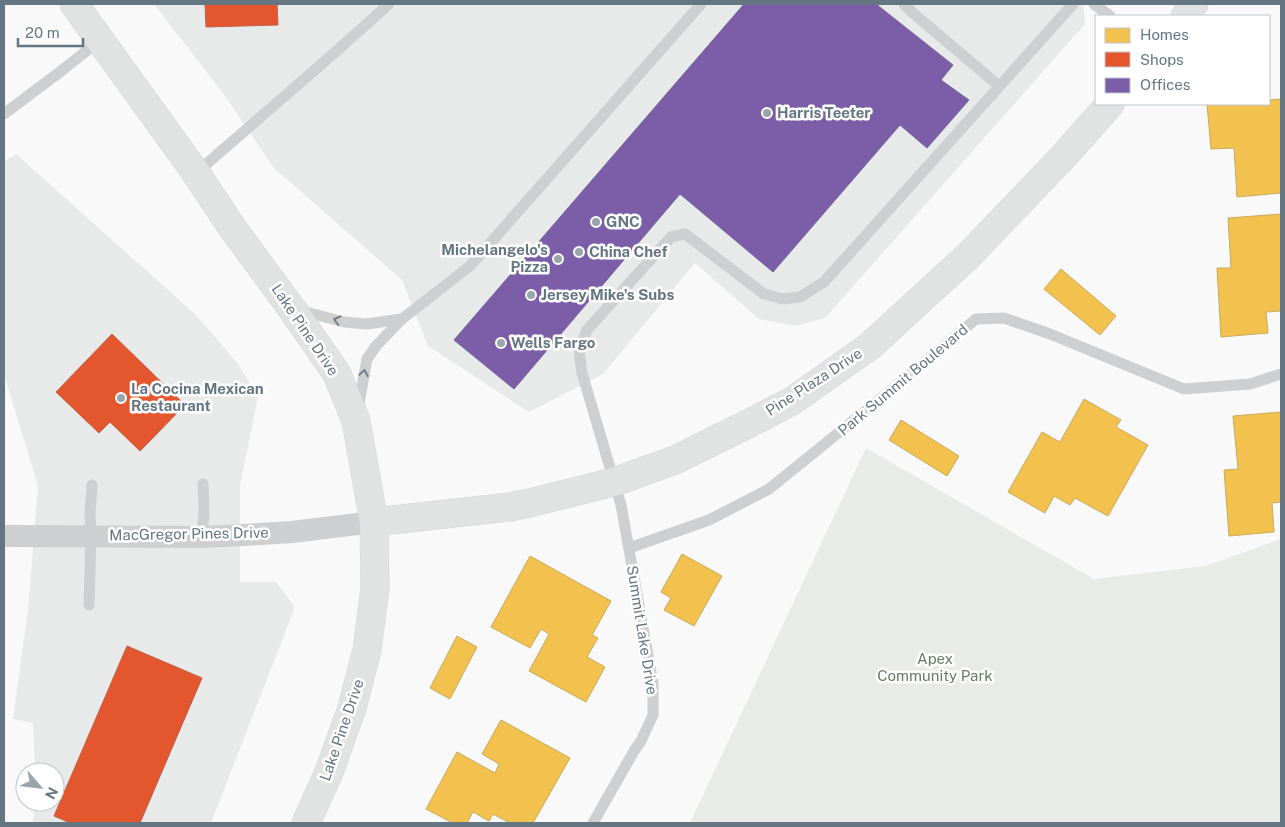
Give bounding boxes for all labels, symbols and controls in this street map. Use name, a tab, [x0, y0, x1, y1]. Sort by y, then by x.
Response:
scale bar	[18, 15, 82, 47]
legend	[1095, 15, 1270, 105]
text: 20 m	[25, 24, 60, 41]
text: Homes	[1140, 26, 1189, 43]
text: Shops	[1140, 51, 1184, 68]
text: Offices	[1140, 76, 1190, 93]
place label: Harris Teeter	[777, 104, 871, 121]
marker: Harris Teeter	[761, 107, 773, 119]
place label: GNC	[606, 213, 640, 230]
marker: GNC	[590, 216, 602, 228]
place label: Michelangelo's Pizza	[441, 241, 548, 275]
place label: China Chef	[589, 243, 668, 260]
marker: China Chef	[573, 246, 585, 258]
marker: Michelangelo's Pizza	[552, 253, 564, 265]
street label: Lake Pine Drive	[269, 281, 342, 379]
place label: Jersey Mike's Subs	[541, 286, 674, 303]
marker: Jersey Mike's Subs	[525, 289, 537, 301]
one-way arrow	[332, 315, 341, 326]
street label: Park Summit Boulevard	[834, 320, 971, 439]
place label: Wells Fargo	[511, 334, 596, 351]
marker: Wells Fargo	[495, 337, 507, 349]
street label: Pine Plaza Drive	[762, 344, 865, 419]
one-way arrow	[359, 368, 369, 377]
place label: La Cocina Mexican Restaurant	[131, 380, 264, 414]
marker: La Cocina Mexican Restaurant	[115, 392, 127, 404]
street label: MacGregor Pines Drive	[109, 524, 269, 543]
street label: Summit Lake Drive	[624, 564, 661, 696]
park label: Apex Community Park	[877, 650, 993, 684]
street label: Lake Pine Drive	[316, 677, 367, 783]
north arrow	[15, 762, 65, 812]
text: N	[42, 785, 61, 802]

